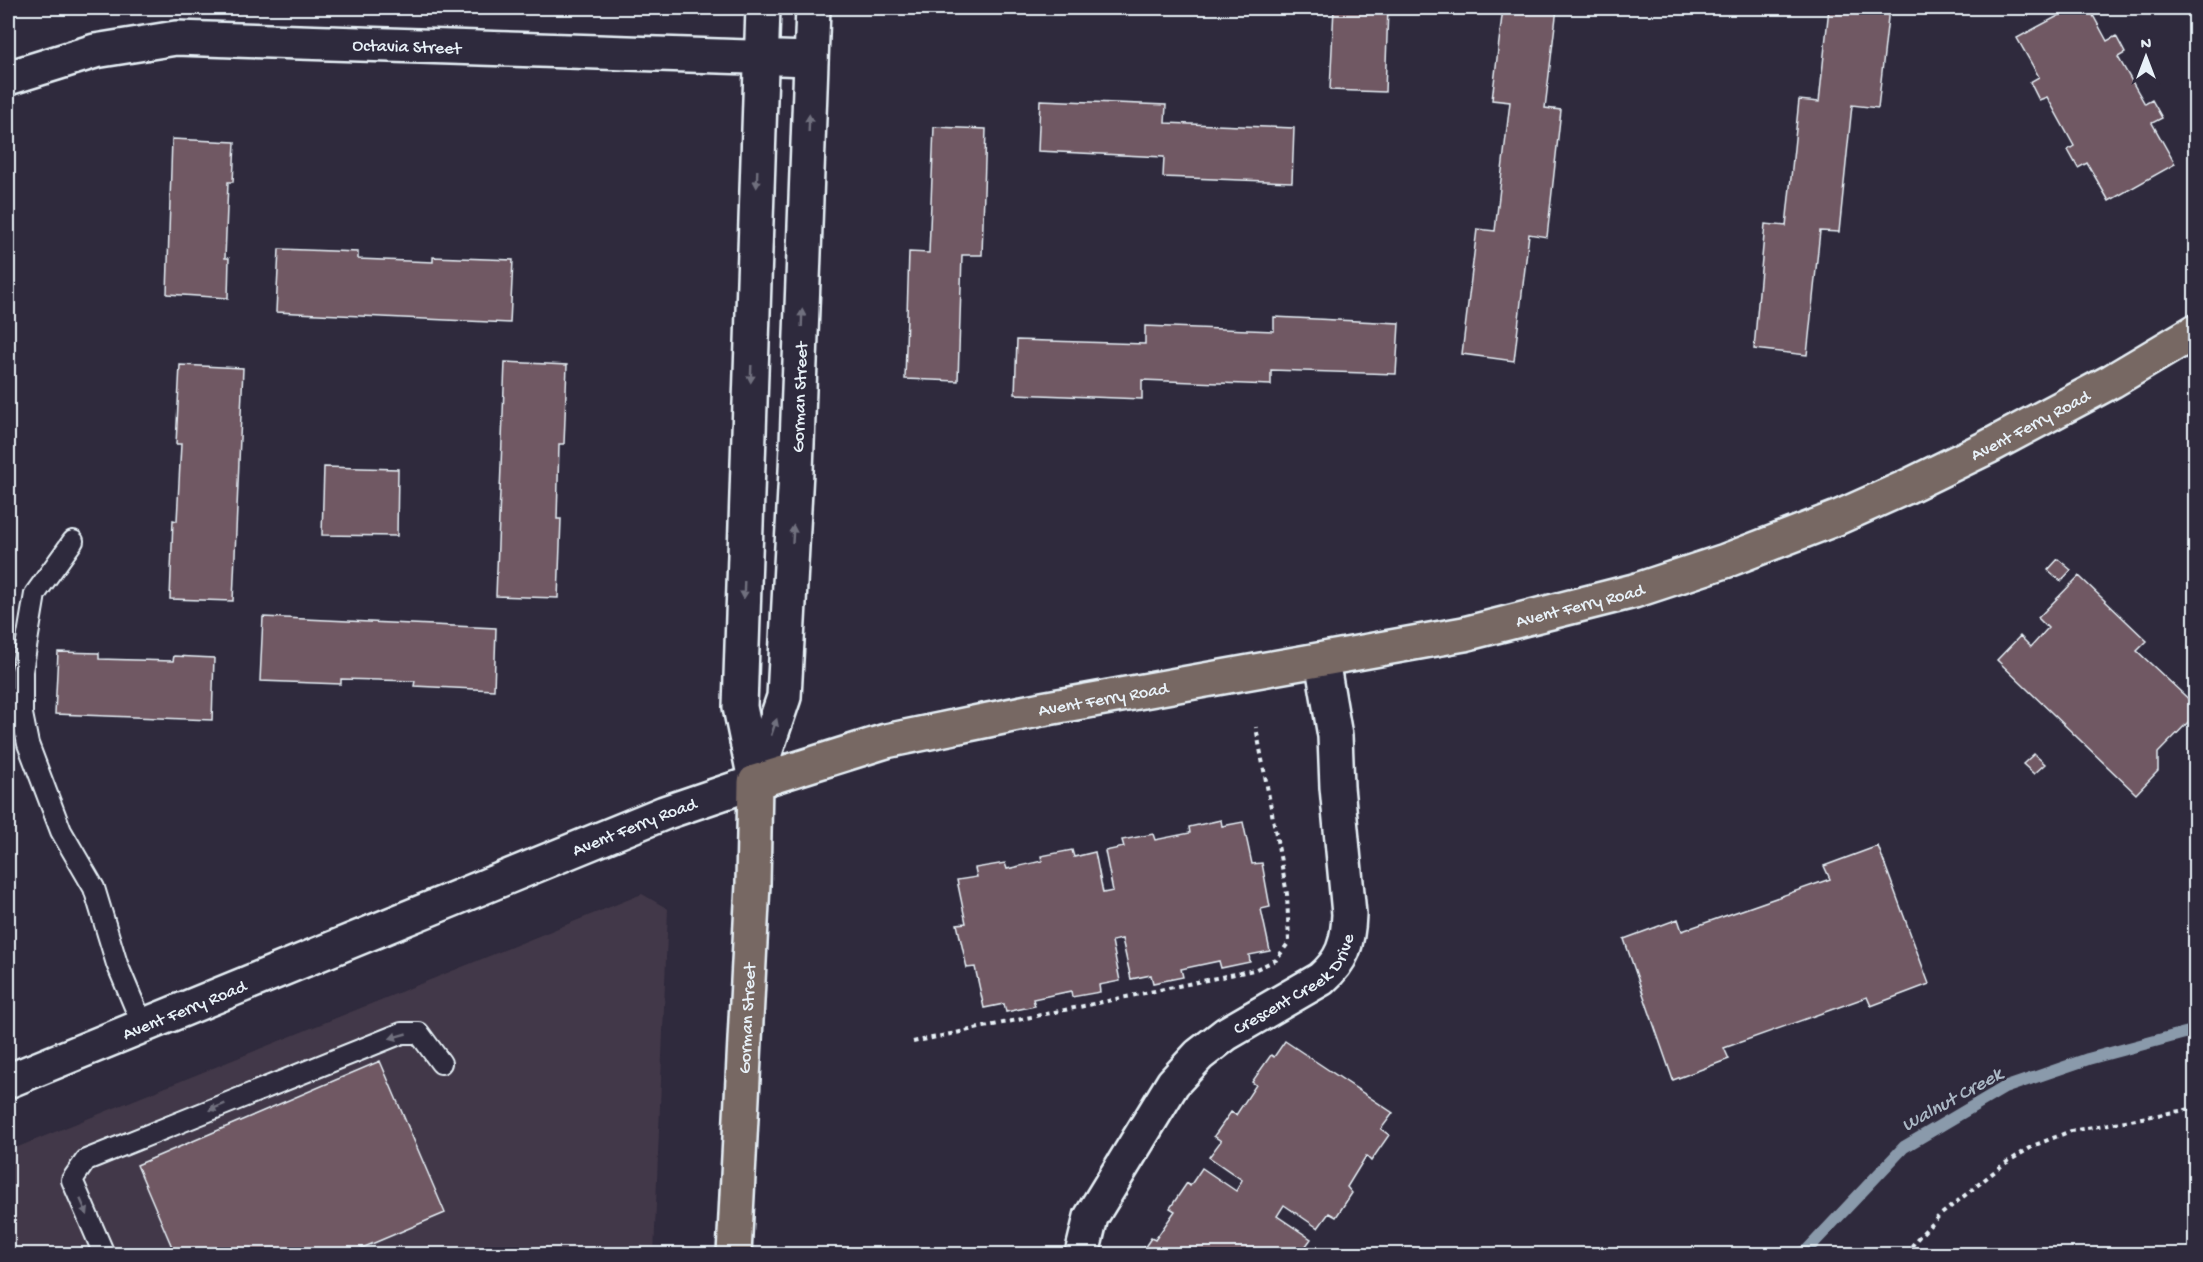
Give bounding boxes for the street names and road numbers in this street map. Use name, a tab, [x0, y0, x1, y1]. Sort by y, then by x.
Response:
street label: Octavia Street	[352, 36, 463, 60]
street label: Gorman Street	[789, 340, 814, 453]
street label: Avent Ferry Road	[1968, 386, 2095, 467]
street label: Avent Ferry Road	[1514, 580, 1649, 633]
street label: Avent Ferry Road	[1037, 678, 1172, 722]
street label: Avent Ferry Road	[570, 794, 701, 862]
street label: Crescent Creek Drive	[1230, 931, 1360, 1041]
street label: Gorman Street	[735, 961, 762, 1074]
street label: Avent Ferry Road	[120, 976, 251, 1046]

